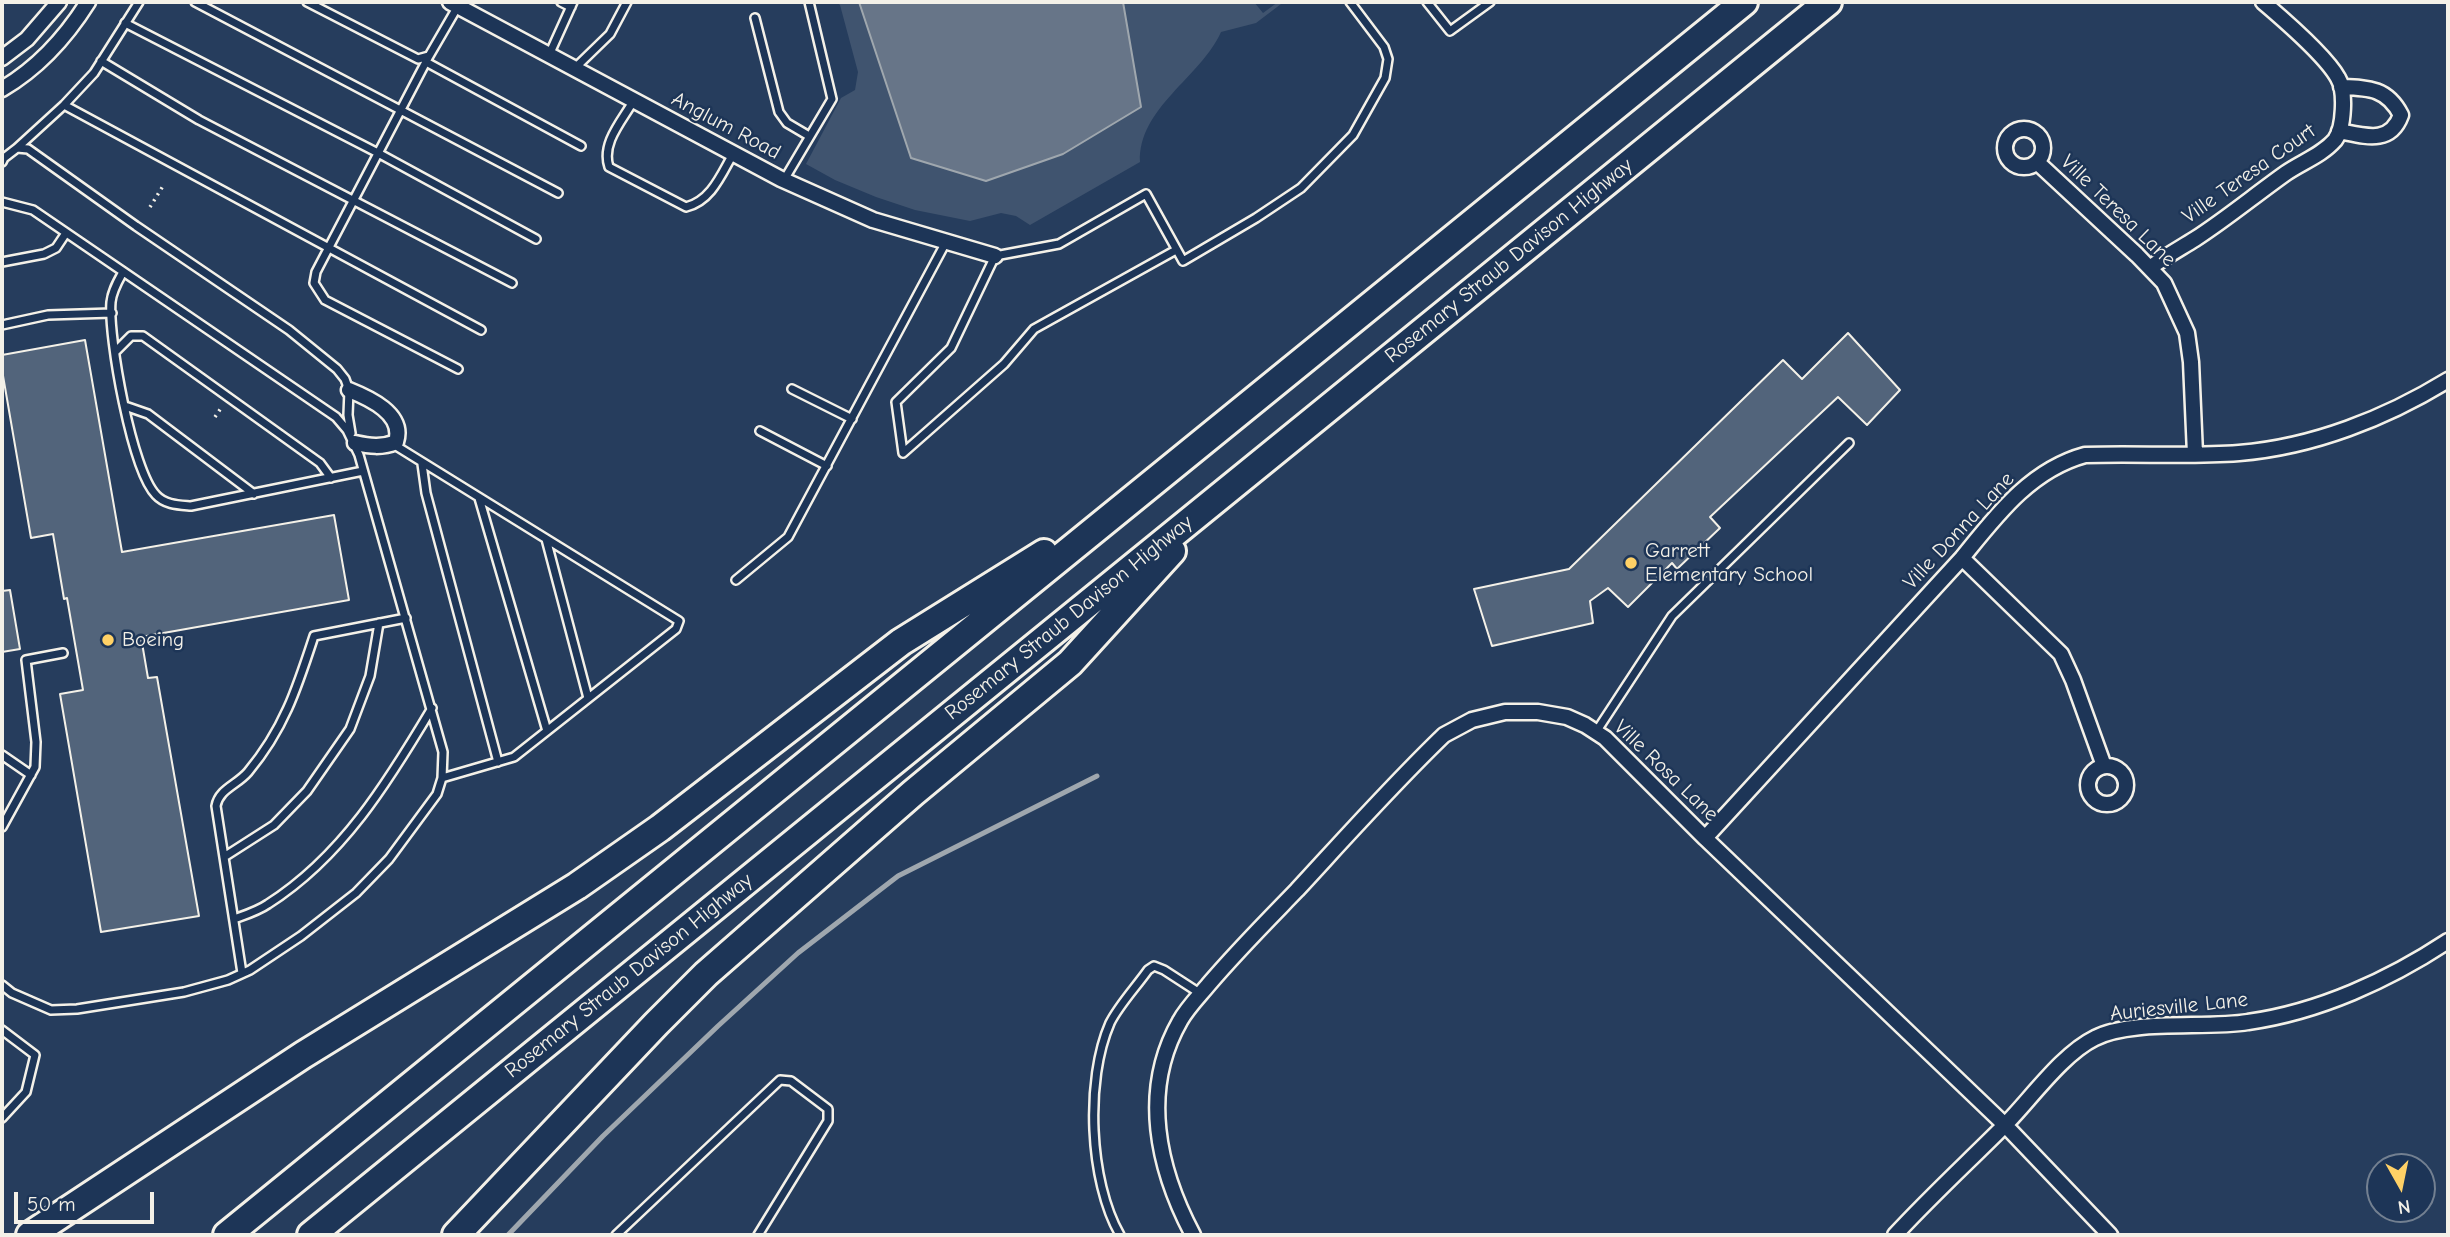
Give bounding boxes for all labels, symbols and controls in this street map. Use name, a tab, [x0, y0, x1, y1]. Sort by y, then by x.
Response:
street label: Anglum Road	[667, 87, 785, 165]
street label: Ville Teresa Court	[2178, 119, 2320, 229]
street label: Ville Teresa Lane	[2055, 150, 2181, 272]
street label: Rosemary Straub Davison Highway	[1380, 153, 1638, 369]
street label: Ville Donna Lane	[1898, 467, 2020, 595]
street label: Rosemary Straub Davison Highway	[940, 510, 1198, 726]
place label: Garrett Elementary School	[1645, 538, 1813, 588]
marker: Garrett Elementary School	[1623, 555, 1639, 571]
place label: Boeing	[122, 627, 184, 653]
marker: Boeing	[100, 632, 116, 648]
street label: Ville Rosa Lane	[1608, 715, 1724, 827]
street label: Rosemary Straub Davison Highway	[500, 868, 758, 1084]
street label: Auriesville Lane	[2109, 987, 2249, 1027]
north arrow	[2366, 1153, 2436, 1223]
scale bar	[18, 1178, 158, 1222]
text: 50 m	[27, 1192, 76, 1216]
text: N	[2396, 1195, 2412, 1219]

